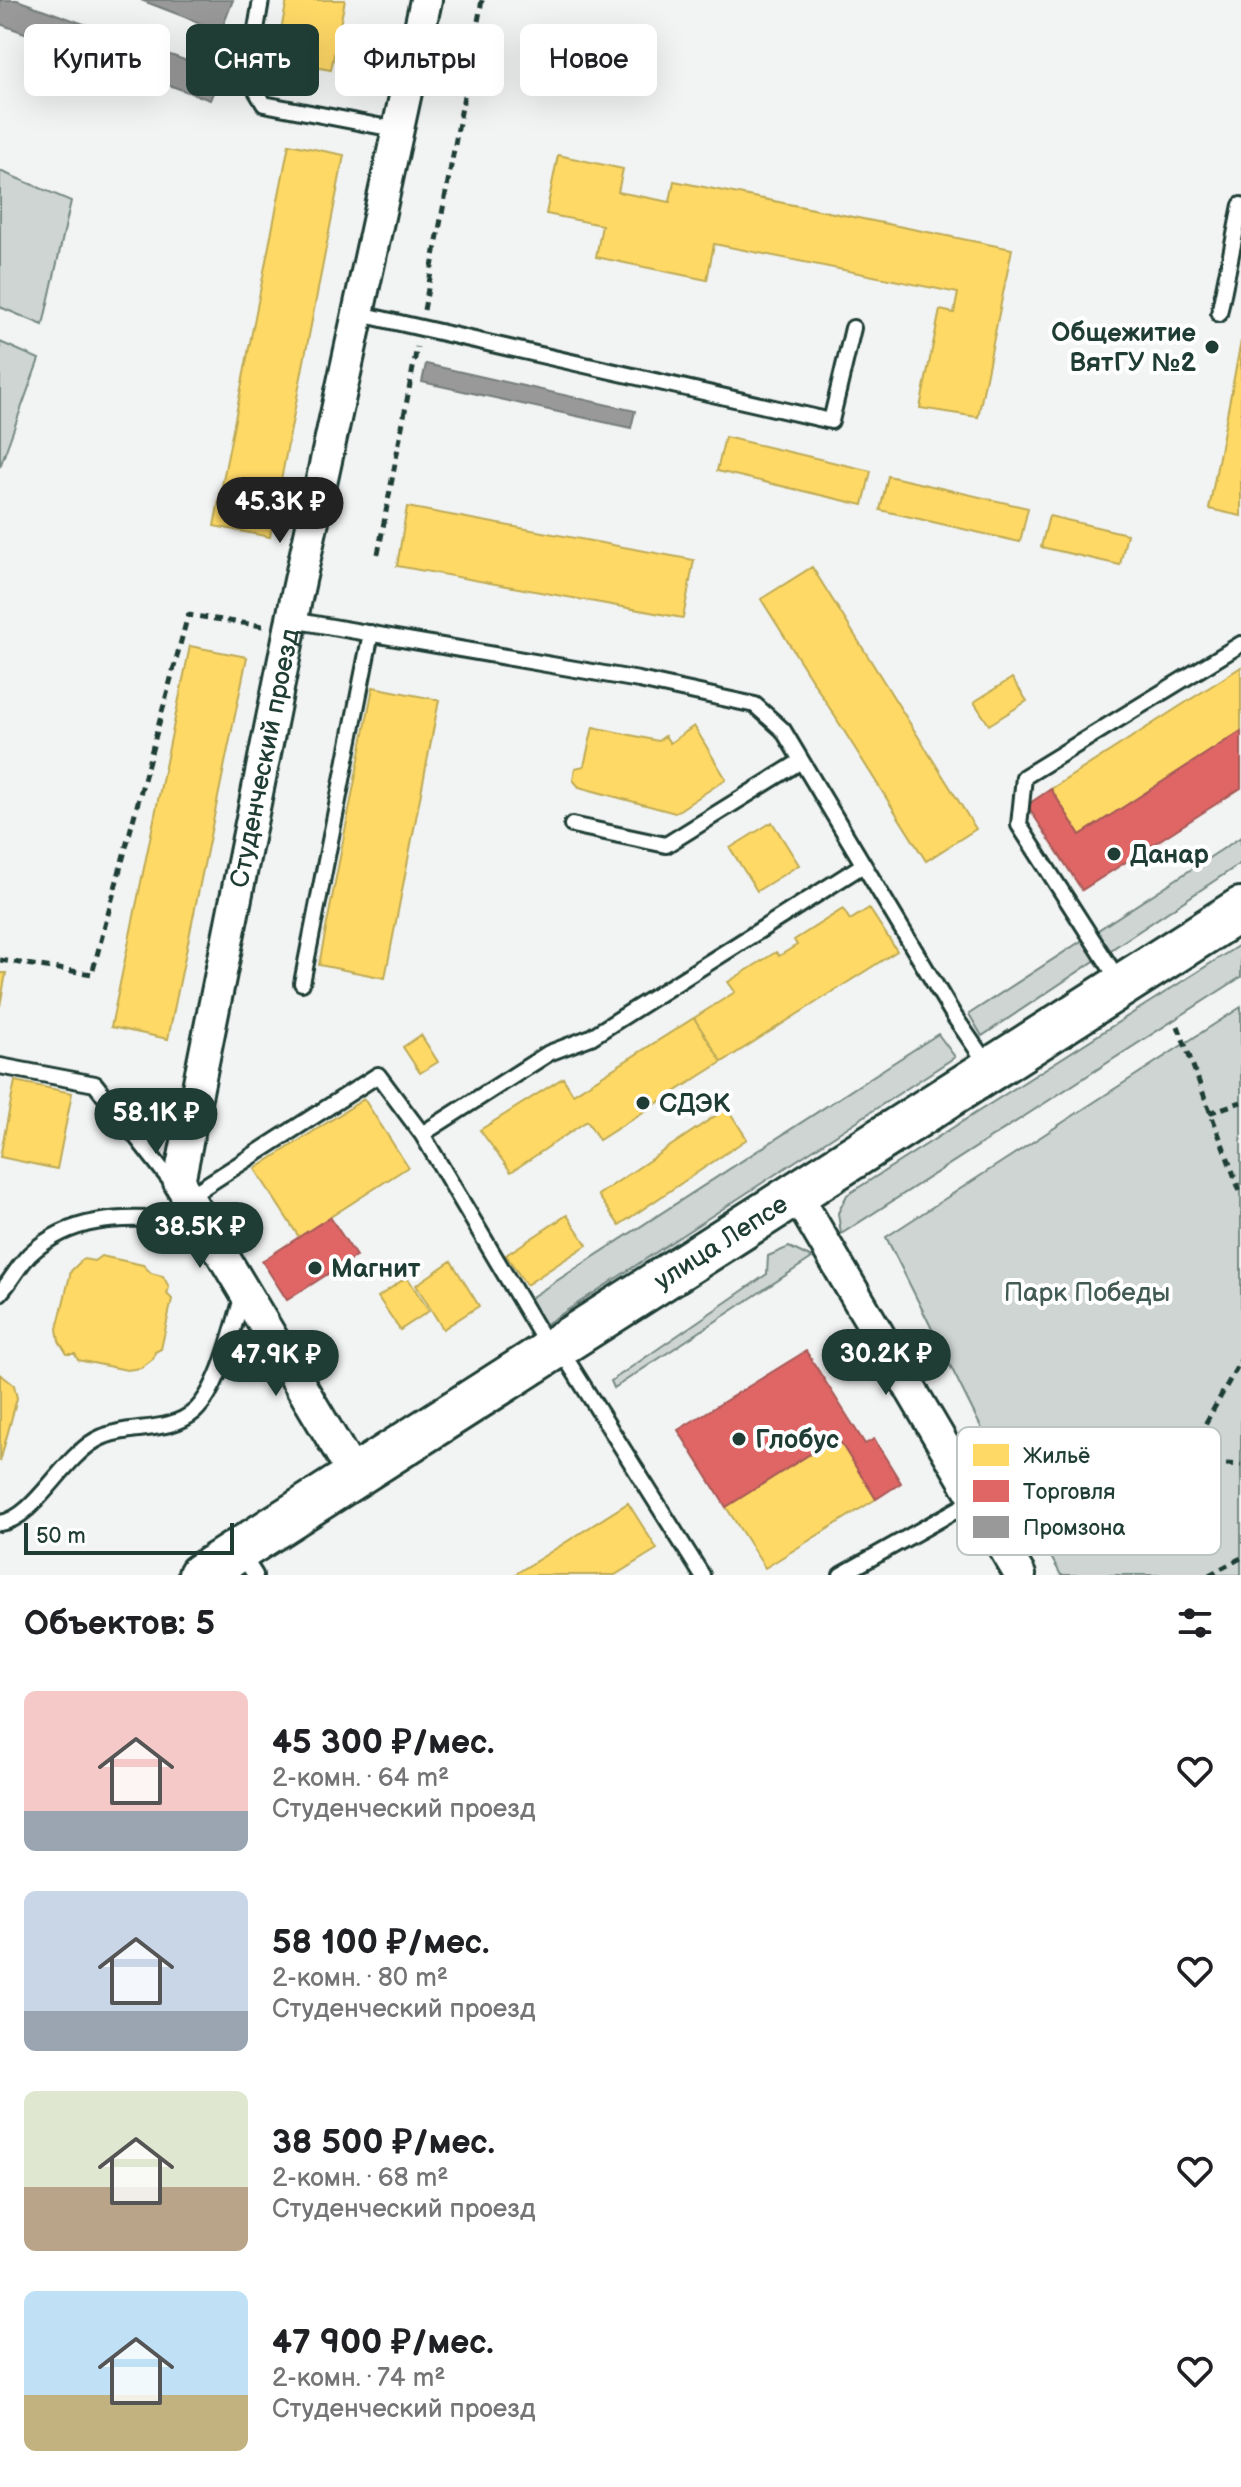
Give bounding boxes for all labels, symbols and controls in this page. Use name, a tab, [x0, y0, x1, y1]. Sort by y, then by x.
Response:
chip: Купить	[24, 24, 170, 96]
chip: Снять	[186, 24, 319, 96]
chip: Фильтры	[335, 24, 504, 96]
chip: Новое	[520, 24, 657, 96]
place label: Общежитие ВятГУ №2	[1051, 318, 1196, 379]
marker: Общежитие ВятГУ №2	[1203, 338, 1221, 356]
pin: 45.3K ₽	[206, 477, 354, 545]
text: 45.3K ₽	[234, 487, 326, 518]
street label: Студенческий проезд	[224, 626, 307, 891]
place label: Данар	[1130, 840, 1209, 871]
marker: Данар	[1105, 845, 1123, 863]
pin: 58.1K ₽	[82, 1088, 230, 1156]
place label: СДЭК	[659, 1089, 731, 1120]
marker: СДЭК	[634, 1094, 652, 1112]
text: 58.1K ₽	[112, 1098, 200, 1129]
street label: улица Лепсе	[649, 1189, 794, 1297]
pin: 38.5K ₽	[126, 1202, 274, 1270]
text: 38.5K ₽	[154, 1212, 246, 1243]
place label: Магнит	[331, 1254, 421, 1285]
marker: Магнит	[306, 1259, 324, 1277]
park label: Парк Победы	[1004, 1278, 1170, 1309]
pin: 30.2K ₽	[812, 1329, 960, 1397]
pin: 47.9K ₽	[202, 1330, 350, 1398]
text: 30.2K ₽	[840, 1339, 932, 1370]
text: 47.9K ₽	[231, 1340, 321, 1371]
place label: Глобус	[755, 1425, 839, 1456]
legend	[957, 1427, 1221, 1555]
marker: Глобус	[730, 1430, 748, 1448]
text: Жильё	[1023, 1443, 1090, 1470]
text: Торговля	[1023, 1479, 1115, 1506]
text: Промзона	[1023, 1515, 1125, 1542]
scale bar	[24, 1519, 234, 1555]
text: 50 m	[36, 1523, 86, 1550]
icon: filters	[1173, 1601, 1217, 1645]
text: Объектов: 5	[24, 1603, 215, 1644]
text: 45 300 ₽/мес.	[272, 1722, 495, 1763]
icon: home	[88, 1723, 184, 1819]
icon: heart	[1173, 1749, 1217, 1793]
text: 2-комн. · 64 m²	[272, 1763, 449, 1794]
text: Студенческий проезд	[272, 1794, 536, 1825]
text: 58 100 ₽/мес.	[272, 1922, 489, 1963]
icon: home	[88, 1923, 184, 2019]
icon: heart	[1173, 1949, 1217, 1993]
text: 2-комн. · 80 m²	[272, 1963, 448, 1994]
text: Студенческий проезд	[272, 1994, 536, 2025]
text: 38 500 ₽/мес.	[272, 2122, 495, 2163]
icon: home	[88, 2123, 184, 2219]
icon: heart	[1173, 2149, 1217, 2193]
text: 2-комн. · 68 m²	[272, 2163, 449, 2194]
text: Студенческий проезд	[272, 2194, 536, 2225]
text: 47 900 ₽/мес.	[272, 2322, 494, 2363]
icon: home	[88, 2323, 184, 2419]
icon: heart	[1173, 2349, 1217, 2393]
text: 2-комн. · 74 m²	[272, 2363, 445, 2394]
text: Студенческий проезд	[272, 2394, 536, 2425]

